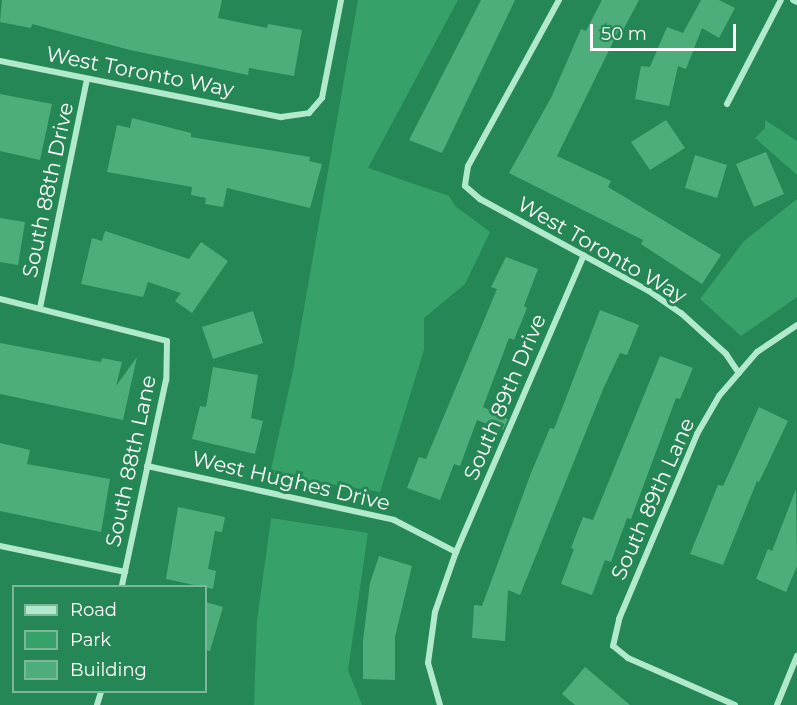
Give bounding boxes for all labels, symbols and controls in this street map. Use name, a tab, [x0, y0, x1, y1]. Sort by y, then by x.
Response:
scale bar	[593, 12, 738, 50]
text: 50 m	[601, 23, 647, 45]
street label: West Toronto Way	[44, 41, 236, 103]
street label: South 88th Drive	[17, 100, 79, 280]
street label: West Toronto Way	[513, 191, 691, 309]
street label: South 89th Drive	[459, 310, 551, 484]
street label: South 88th Lane	[100, 373, 162, 549]
street label: South 89th Lane	[606, 414, 700, 584]
street label: West Hughes Drive	[190, 446, 392, 516]
legend	[12, 585, 207, 693]
text: Road	[70, 599, 117, 621]
text: Park	[70, 629, 111, 651]
text: Building	[70, 659, 147, 681]

